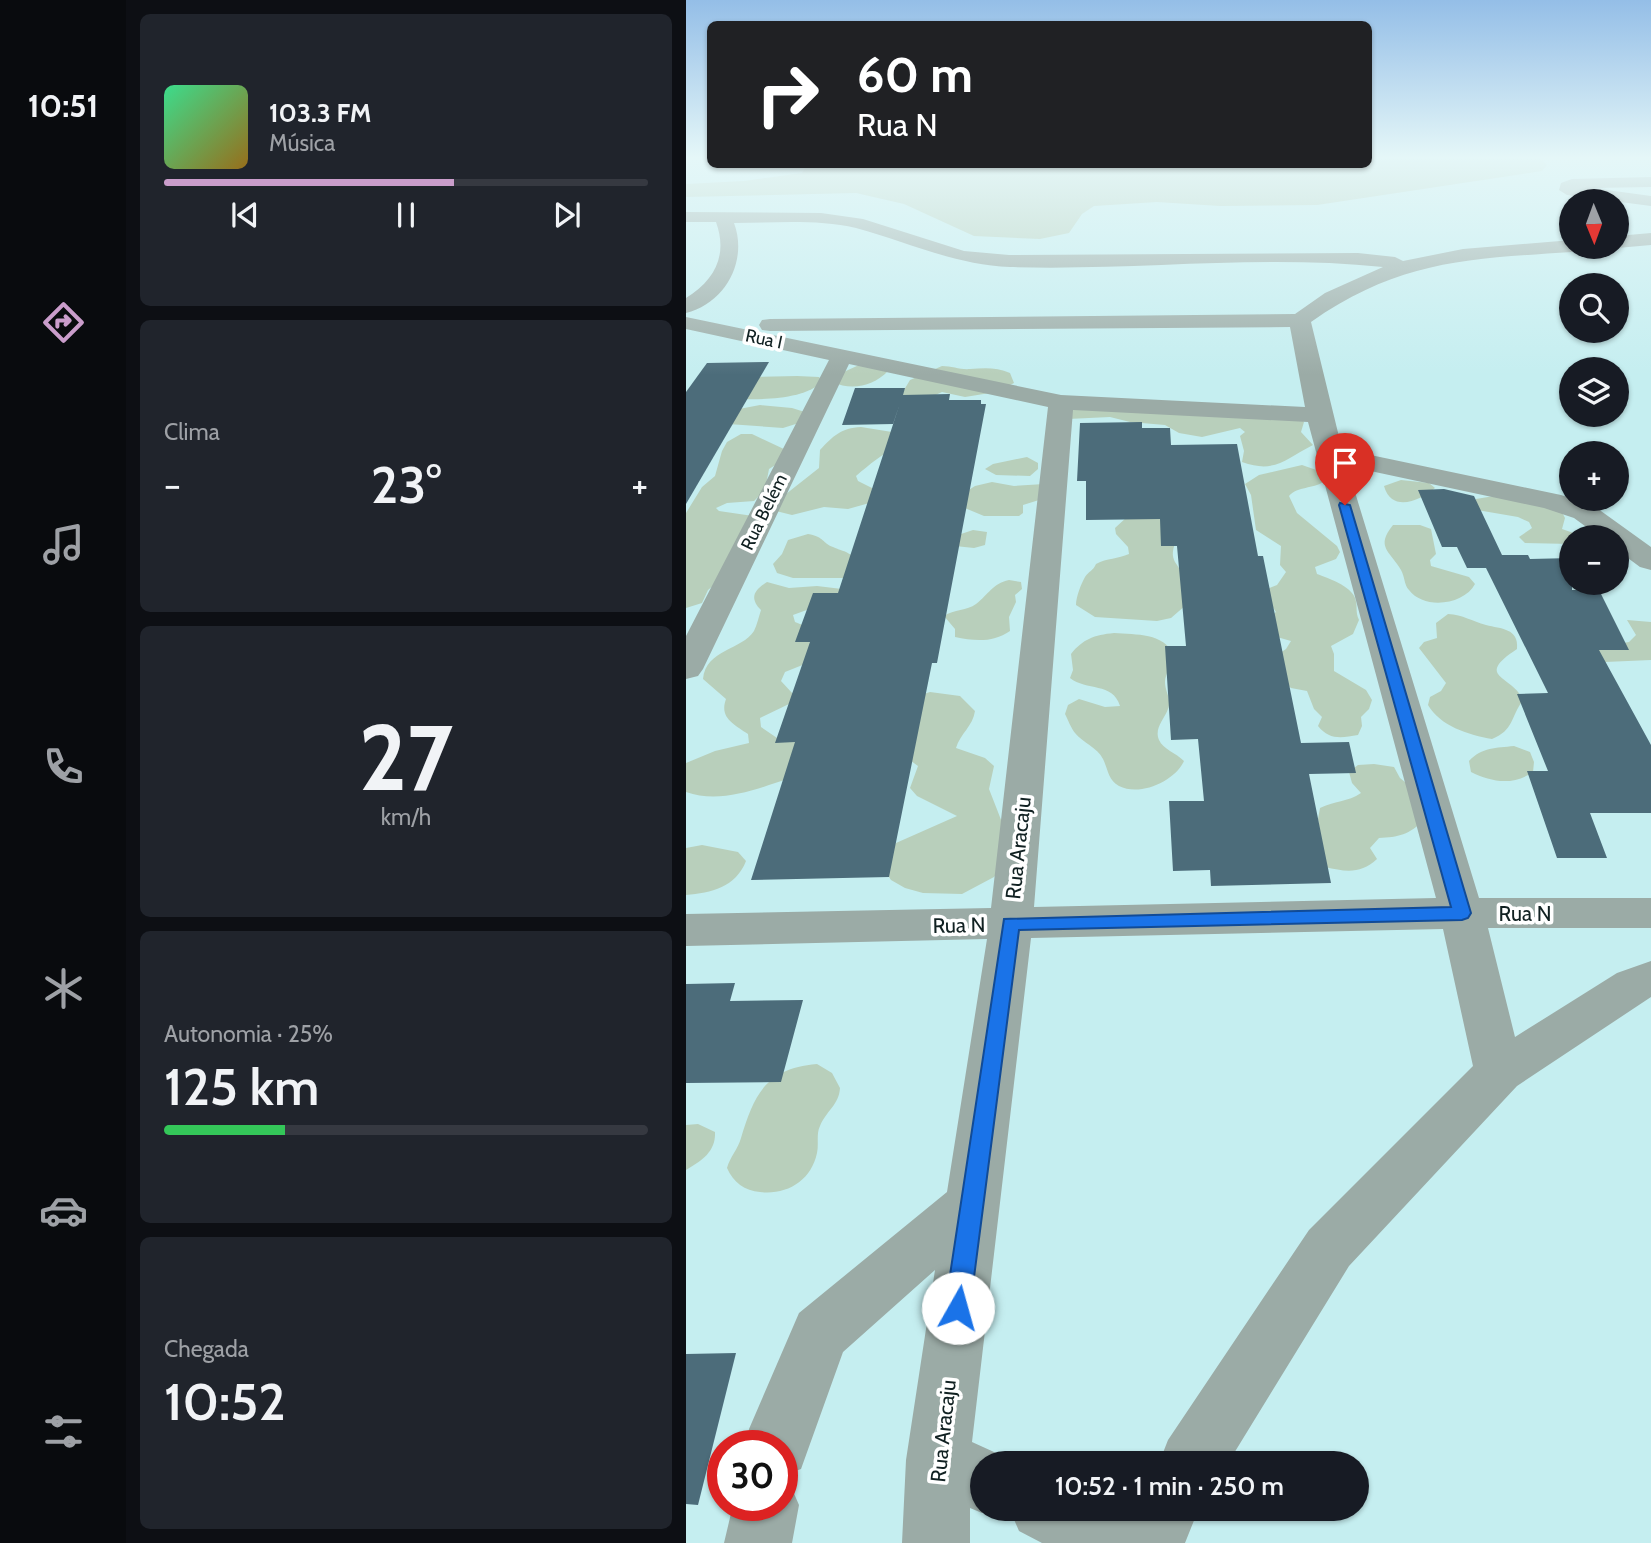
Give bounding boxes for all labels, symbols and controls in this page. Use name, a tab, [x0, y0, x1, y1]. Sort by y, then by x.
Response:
text: 60 m	[857, 45, 973, 104]
icon: right	[742, 49, 833, 140]
text: 10:51	[28, 86, 98, 125]
text: 103.3 FM	[269, 97, 372, 129]
text: Rua N	[857, 105, 938, 144]
text: Música	[269, 129, 335, 157]
north arrow	[1559, 189, 1629, 259]
map controls	[1559, 189, 1629, 595]
icon: previous	[226, 196, 264, 234]
icon: pause	[387, 196, 425, 234]
icon: next	[548, 196, 586, 234]
button: search	[1559, 273, 1629, 343]
icon: directions	[39, 298, 88, 347]
street label: Rua I	[743, 324, 785, 354]
button: layers	[1559, 357, 1629, 427]
text: Clima	[164, 418, 220, 446]
pin	[1315, 433, 1375, 505]
button: +	[1559, 441, 1629, 511]
icon: arrive	[1326, 444, 1364, 482]
text: 23°	[371, 453, 441, 516]
text: −	[164, 461, 181, 508]
text: +	[631, 461, 648, 508]
street label: Rua Belém	[736, 470, 792, 554]
icon: music	[39, 520, 88, 569]
button: −	[1559, 525, 1629, 595]
text: 27	[359, 702, 453, 813]
icon: phone	[39, 742, 88, 791]
street label: Rua Aracaju	[1000, 796, 1037, 901]
text: km/h	[381, 803, 431, 831]
street label: Rua N	[1498, 901, 1552, 926]
street label: Rua N	[932, 912, 986, 938]
icon: climate	[39, 964, 88, 1013]
text: Autonomia · 25%	[164, 1020, 333, 1048]
text: 125 km	[164, 1055, 319, 1118]
icon: car	[39, 1186, 88, 1235]
position arrow	[921, 1271, 995, 1345]
text: Chegada	[164, 1335, 249, 1363]
text: 10:52	[164, 1370, 286, 1433]
street label: Rua Aracaju	[925, 1379, 962, 1484]
icon: filters	[39, 1407, 88, 1456]
speed limit sign: 30	[707, 1430, 798, 1521]
text: 10:52 · 1 min · 250 m	[1055, 1470, 1284, 1502]

